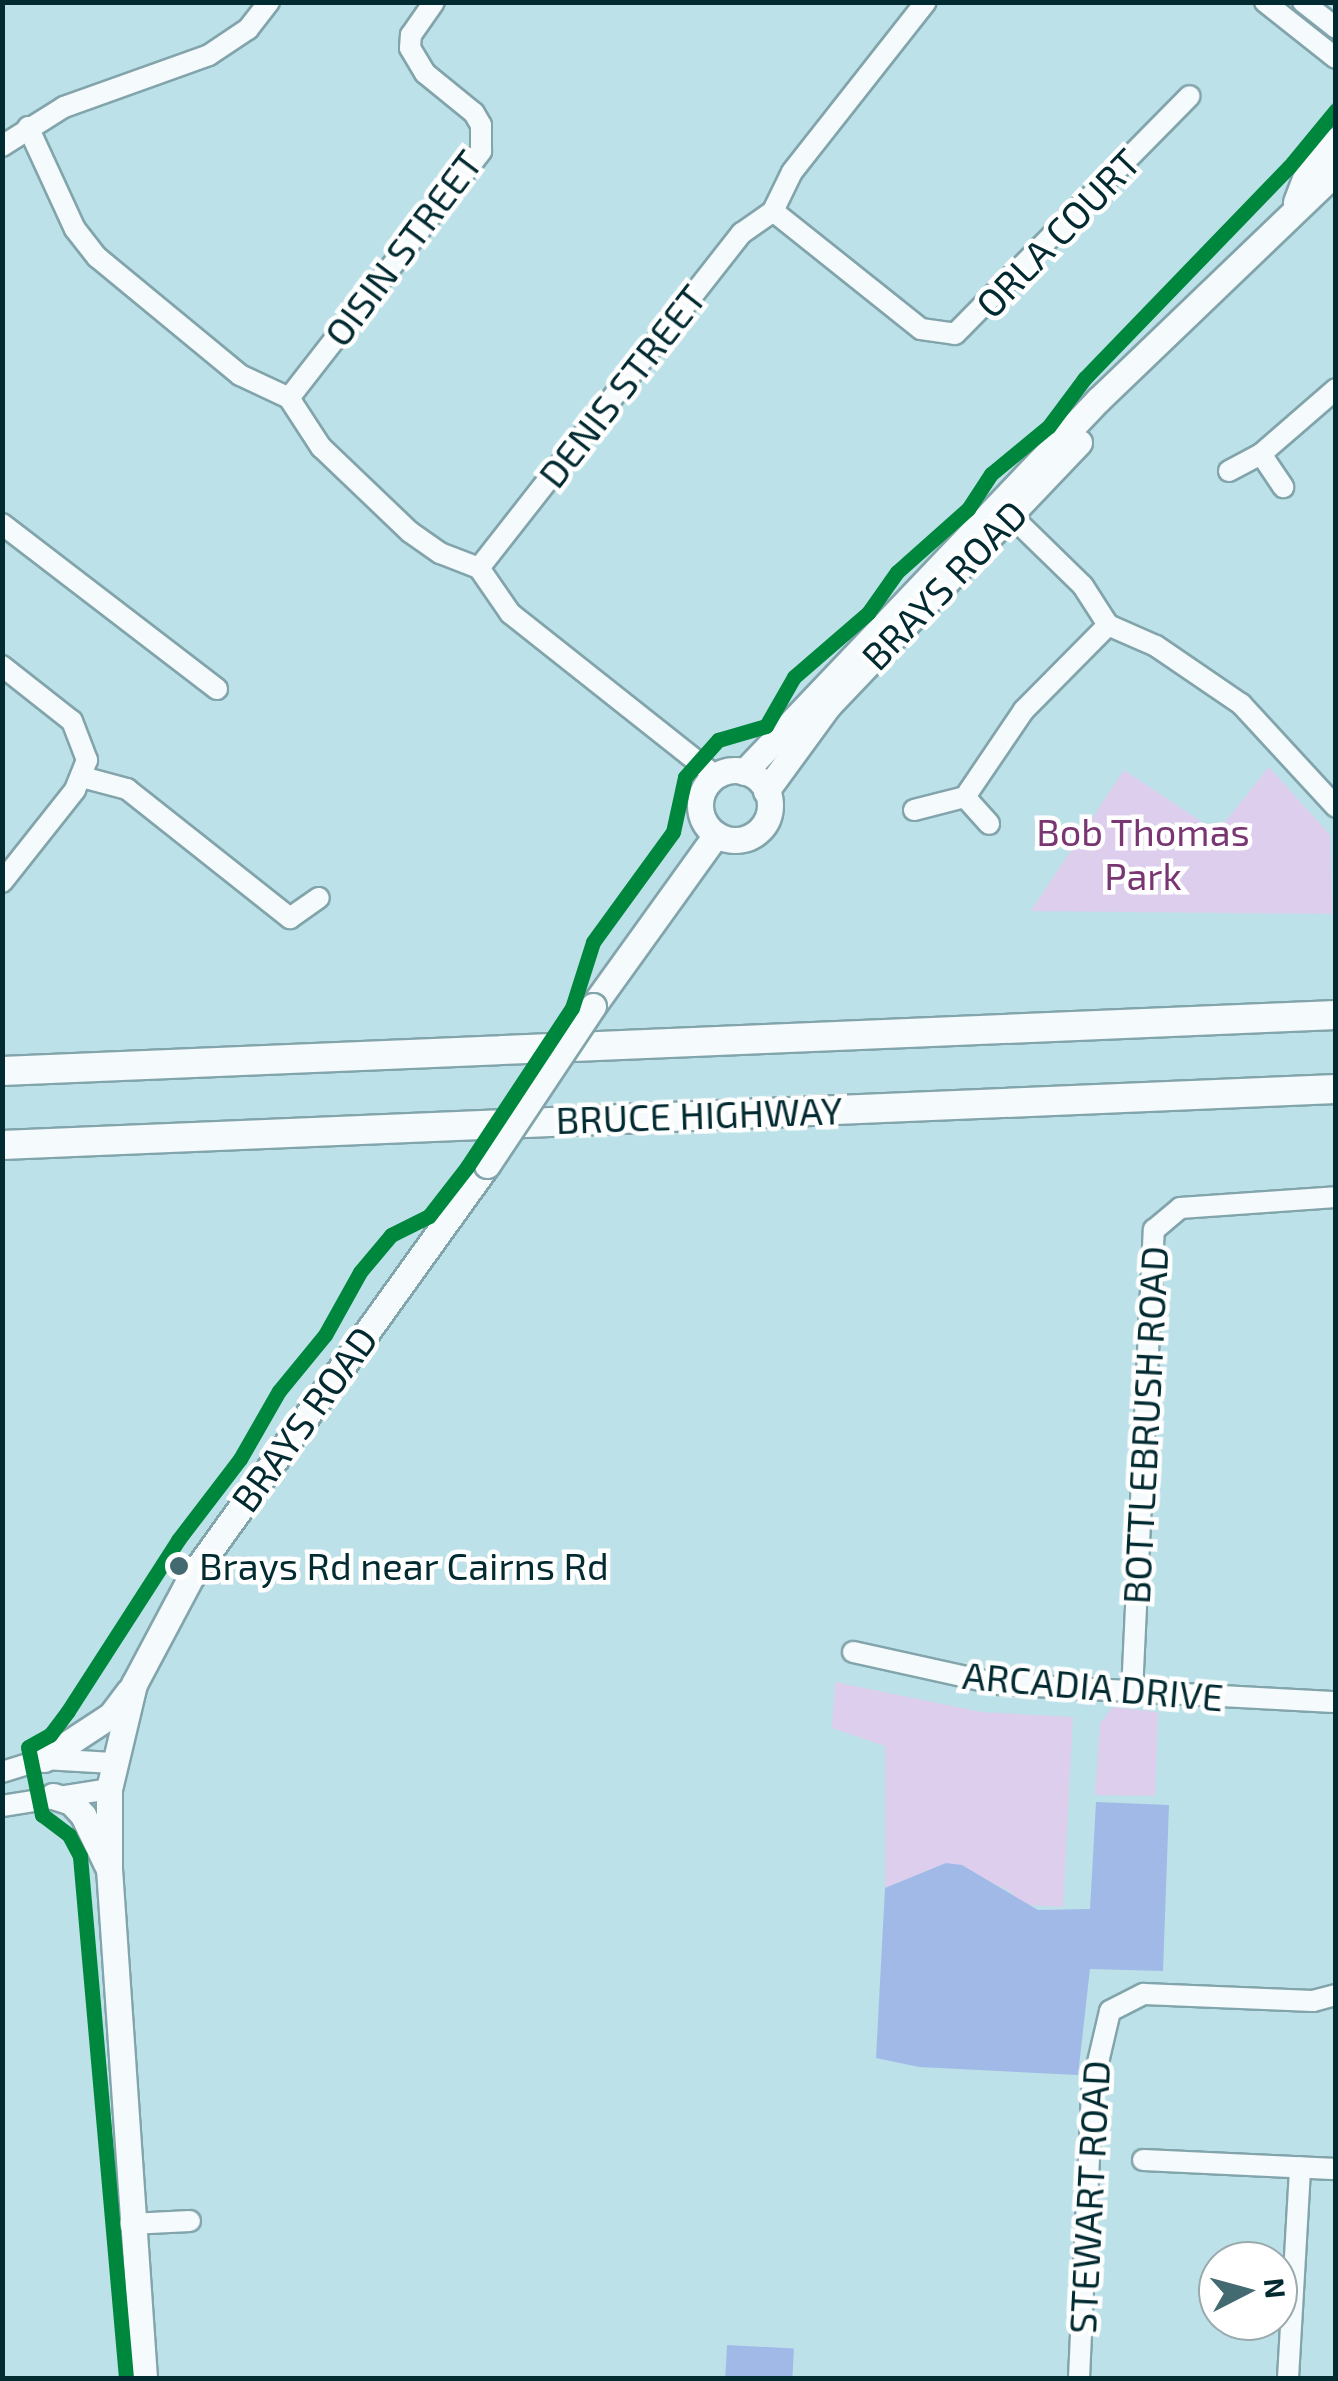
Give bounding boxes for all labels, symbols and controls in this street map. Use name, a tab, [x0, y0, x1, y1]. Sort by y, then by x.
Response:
street label: ORLA COURT	[966, 139, 1150, 327]
street label: OISIN STREET	[315, 141, 491, 355]
street label: DENIS STREET	[529, 276, 715, 496]
street label: BRAYS ROAD	[852, 491, 1036, 679]
park label: Bob Thomas Park	[1036, 809, 1250, 898]
street label: BRUCE HIGHWAY	[555, 1087, 843, 1143]
street label: BOTTLEBRUSH ROAD	[1113, 1245, 1177, 1605]
street label: BRAYS ROAD	[222, 1318, 386, 1520]
place label: Brays Rd near Cairns Rd	[199, 1543, 610, 1589]
marker: Brays Rd near Cairns Rd	[168, 1555, 190, 1577]
street label: ARCADIA DRIVE	[960, 1652, 1226, 1720]
street label: STEWART ROAD	[1059, 2059, 1119, 2335]
north arrow	[1198, 2241, 1298, 2341]
text: N	[1258, 2276, 1294, 2300]

